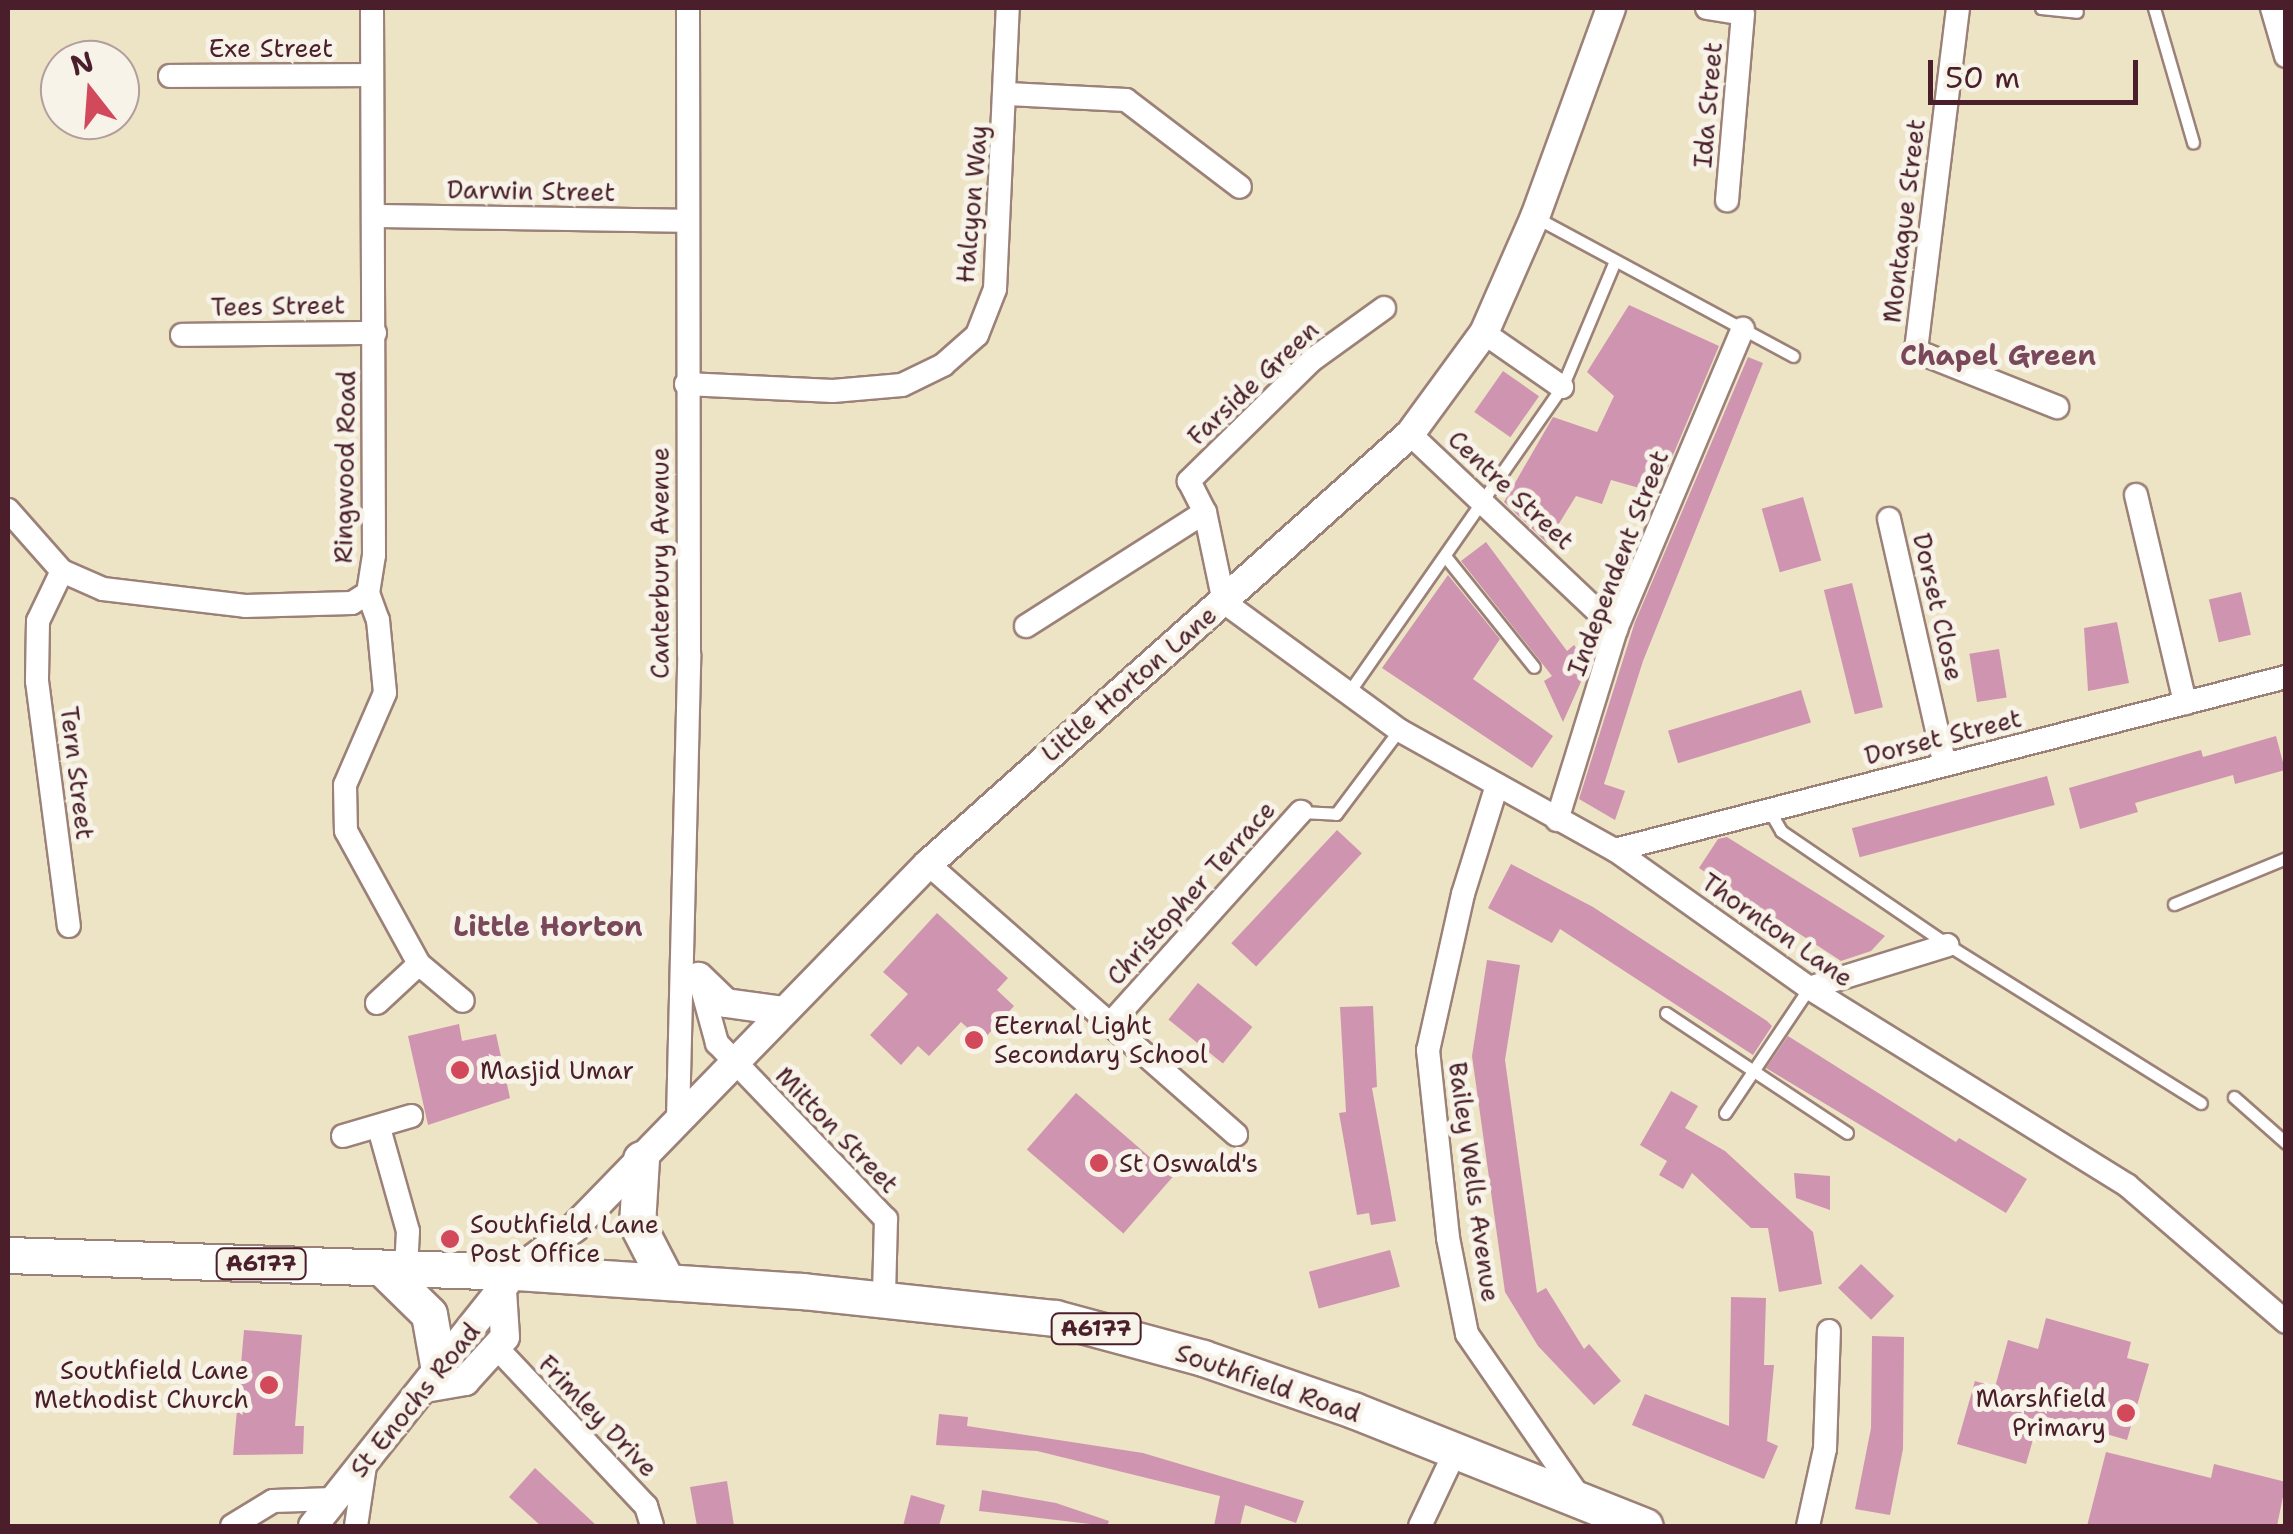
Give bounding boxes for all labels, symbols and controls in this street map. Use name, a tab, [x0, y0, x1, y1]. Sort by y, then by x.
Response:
street label: Exe Street	[209, 33, 333, 63]
north arrow	[40, 40, 140, 140]
scale bar	[1933, 40, 2143, 102]
street label: Ida Street	[1688, 41, 1728, 169]
text: N	[66, 42, 98, 85]
text: 50 m	[1945, 57, 2020, 98]
street label: Montague Street	[1877, 117, 1931, 325]
street label: Halcyon Way	[950, 124, 994, 284]
street label: Darwin Street	[447, 175, 615, 207]
street label: Tees Street	[211, 290, 345, 322]
street label: Farside Green	[1181, 315, 1325, 451]
district label: Chapel Green	[1900, 338, 2096, 372]
street label: Ringwood Road	[328, 370, 362, 564]
street label: Centre Street	[1442, 424, 1580, 556]
street label: Independent Street	[1561, 446, 1675, 680]
street label: Canterbury Avenue	[645, 447, 675, 679]
street label: Dorset Close	[1906, 530, 1970, 684]
street label: Little Horton Lane	[1035, 600, 1223, 768]
street label: Dorset Street	[1861, 703, 2025, 771]
street label: Tern Street	[54, 705, 100, 841]
street label: Christopher Terrace	[1101, 795, 1281, 991]
street label: Thornton Lane	[1696, 867, 1858, 993]
district label: Little Horton	[453, 909, 643, 943]
place label: Eternal Light Secondary School	[994, 1011, 1208, 1070]
marker: Eternal Light Secondary School	[963, 1029, 985, 1051]
place label: Masjid Umar	[480, 1055, 634, 1085]
marker: Masjid Umar	[449, 1059, 471, 1081]
street label: Bailey Wells Avenue	[1442, 1060, 1506, 1304]
street label: Mitton Street	[769, 1061, 905, 1199]
place label: St Oswald's	[1119, 1148, 1258, 1178]
marker: St Oswald's	[1088, 1152, 1110, 1174]
place label: Southfield Lane Post Office	[470, 1210, 659, 1269]
marker: Southfield Lane Post Office	[439, 1228, 461, 1250]
road number: A6177	[214, 1247, 308, 1281]
road number: A6177	[1048, 1312, 1144, 1346]
street label: St Enochs Road	[344, 1317, 486, 1483]
street label: Southfield Road	[1172, 1337, 1364, 1429]
street label: Frimley Drive	[532, 1349, 664, 1483]
place label: Southfield Lane Methodist Church	[34, 1356, 249, 1415]
marker: Southfield Lane Methodist Church	[258, 1374, 280, 1396]
place label: Marshfield Primary	[1975, 1384, 2106, 1443]
marker: Marshfield Primary	[2115, 1402, 2137, 1424]

